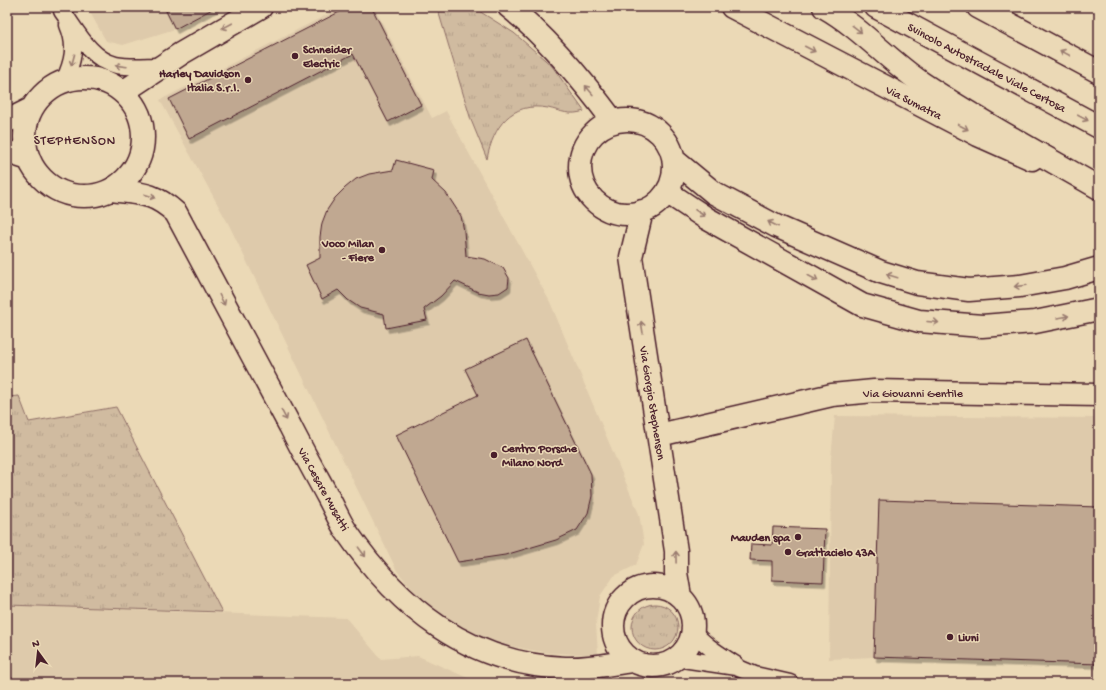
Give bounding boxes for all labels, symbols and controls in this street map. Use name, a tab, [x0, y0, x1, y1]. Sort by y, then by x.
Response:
street label: Svincolo Autostradale Viale Certosa	[904, 21, 1068, 117]
one-way arrow	[221, 22, 233, 30]
one-way arrow	[851, 24, 862, 33]
place label: Schneider Electric	[302, 44, 353, 72]
one-way arrow	[804, 46, 816, 53]
one-way arrow	[1059, 49, 1071, 57]
marker: Schneider Electric	[290, 51, 300, 61]
one-way arrow	[68, 53, 76, 66]
one-way arrow	[115, 62, 128, 70]
place label: Harley Davidson Italia S.r.l.	[159, 68, 240, 96]
marker: Harley Davidson Italia S.r.l.	[243, 75, 253, 85]
street label: Via Sumatra	[882, 83, 944, 124]
one-way arrow	[585, 85, 594, 96]
one-way arrow	[1077, 115, 1089, 122]
one-way arrow	[957, 124, 969, 131]
district label: STEPHENSON	[34, 134, 116, 149]
one-way arrow	[143, 193, 156, 200]
one-way arrow	[694, 209, 705, 217]
one-way arrow	[767, 220, 779, 227]
place label: Voco Milan - Fiere	[321, 238, 375, 266]
marker: Voco Milan - Fiere	[377, 245, 387, 255]
one-way arrow	[885, 272, 898, 279]
one-way arrow	[806, 275, 818, 282]
one-way arrow	[1014, 282, 1027, 290]
one-way arrow	[219, 294, 226, 306]
one-way arrow	[1056, 313, 1069, 321]
one-way arrow	[927, 318, 940, 326]
one-way arrow	[638, 321, 646, 334]
street label: Via Giorgio Stephenson	[635, 344, 667, 462]
street label: Via Giovanni Gentile	[862, 388, 964, 402]
one-way arrow	[280, 409, 288, 421]
place label: Centro Porsche Milano Nord	[501, 443, 578, 471]
street label: Via Cesare Musatti	[293, 445, 351, 534]
marker: Centro Porsche Milano Nord	[489, 450, 499, 460]
place label: Mauden spa	[731, 532, 791, 546]
marker: Mauden spa	[793, 532, 803, 542]
one-way arrow	[358, 546, 366, 557]
marker: Grattacielo 43A	[783, 547, 793, 557]
place label: Grattacielo 43A	[796, 547, 875, 561]
one-way arrow	[672, 551, 680, 564]
north arrow	[18, 632, 58, 672]
marker: Liuni	[945, 632, 955, 642]
place label: Liuni	[958, 632, 979, 646]
text: N	[31, 638, 41, 651]

